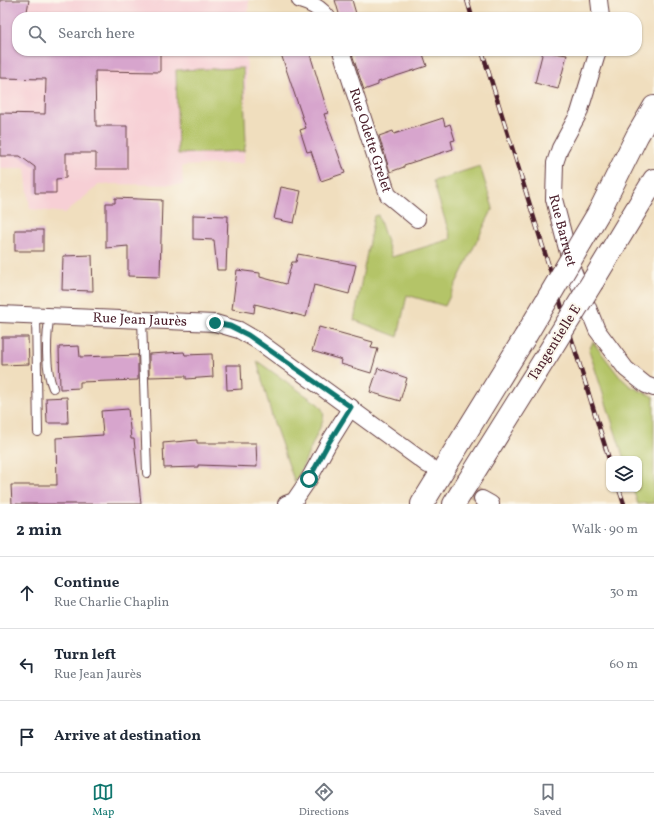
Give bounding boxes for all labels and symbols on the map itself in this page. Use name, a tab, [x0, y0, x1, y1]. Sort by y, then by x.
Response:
street label: Rue Odette Grelet	[344, 85, 396, 195]
street label: Rue Barruet	[544, 192, 581, 269]
street label: Tangentielle E	[524, 301, 586, 385]
street label: Rue Jean Jaurès	[92, 308, 187, 331]
route end	[206, 314, 224, 332]
route start	[300, 470, 318, 488]

